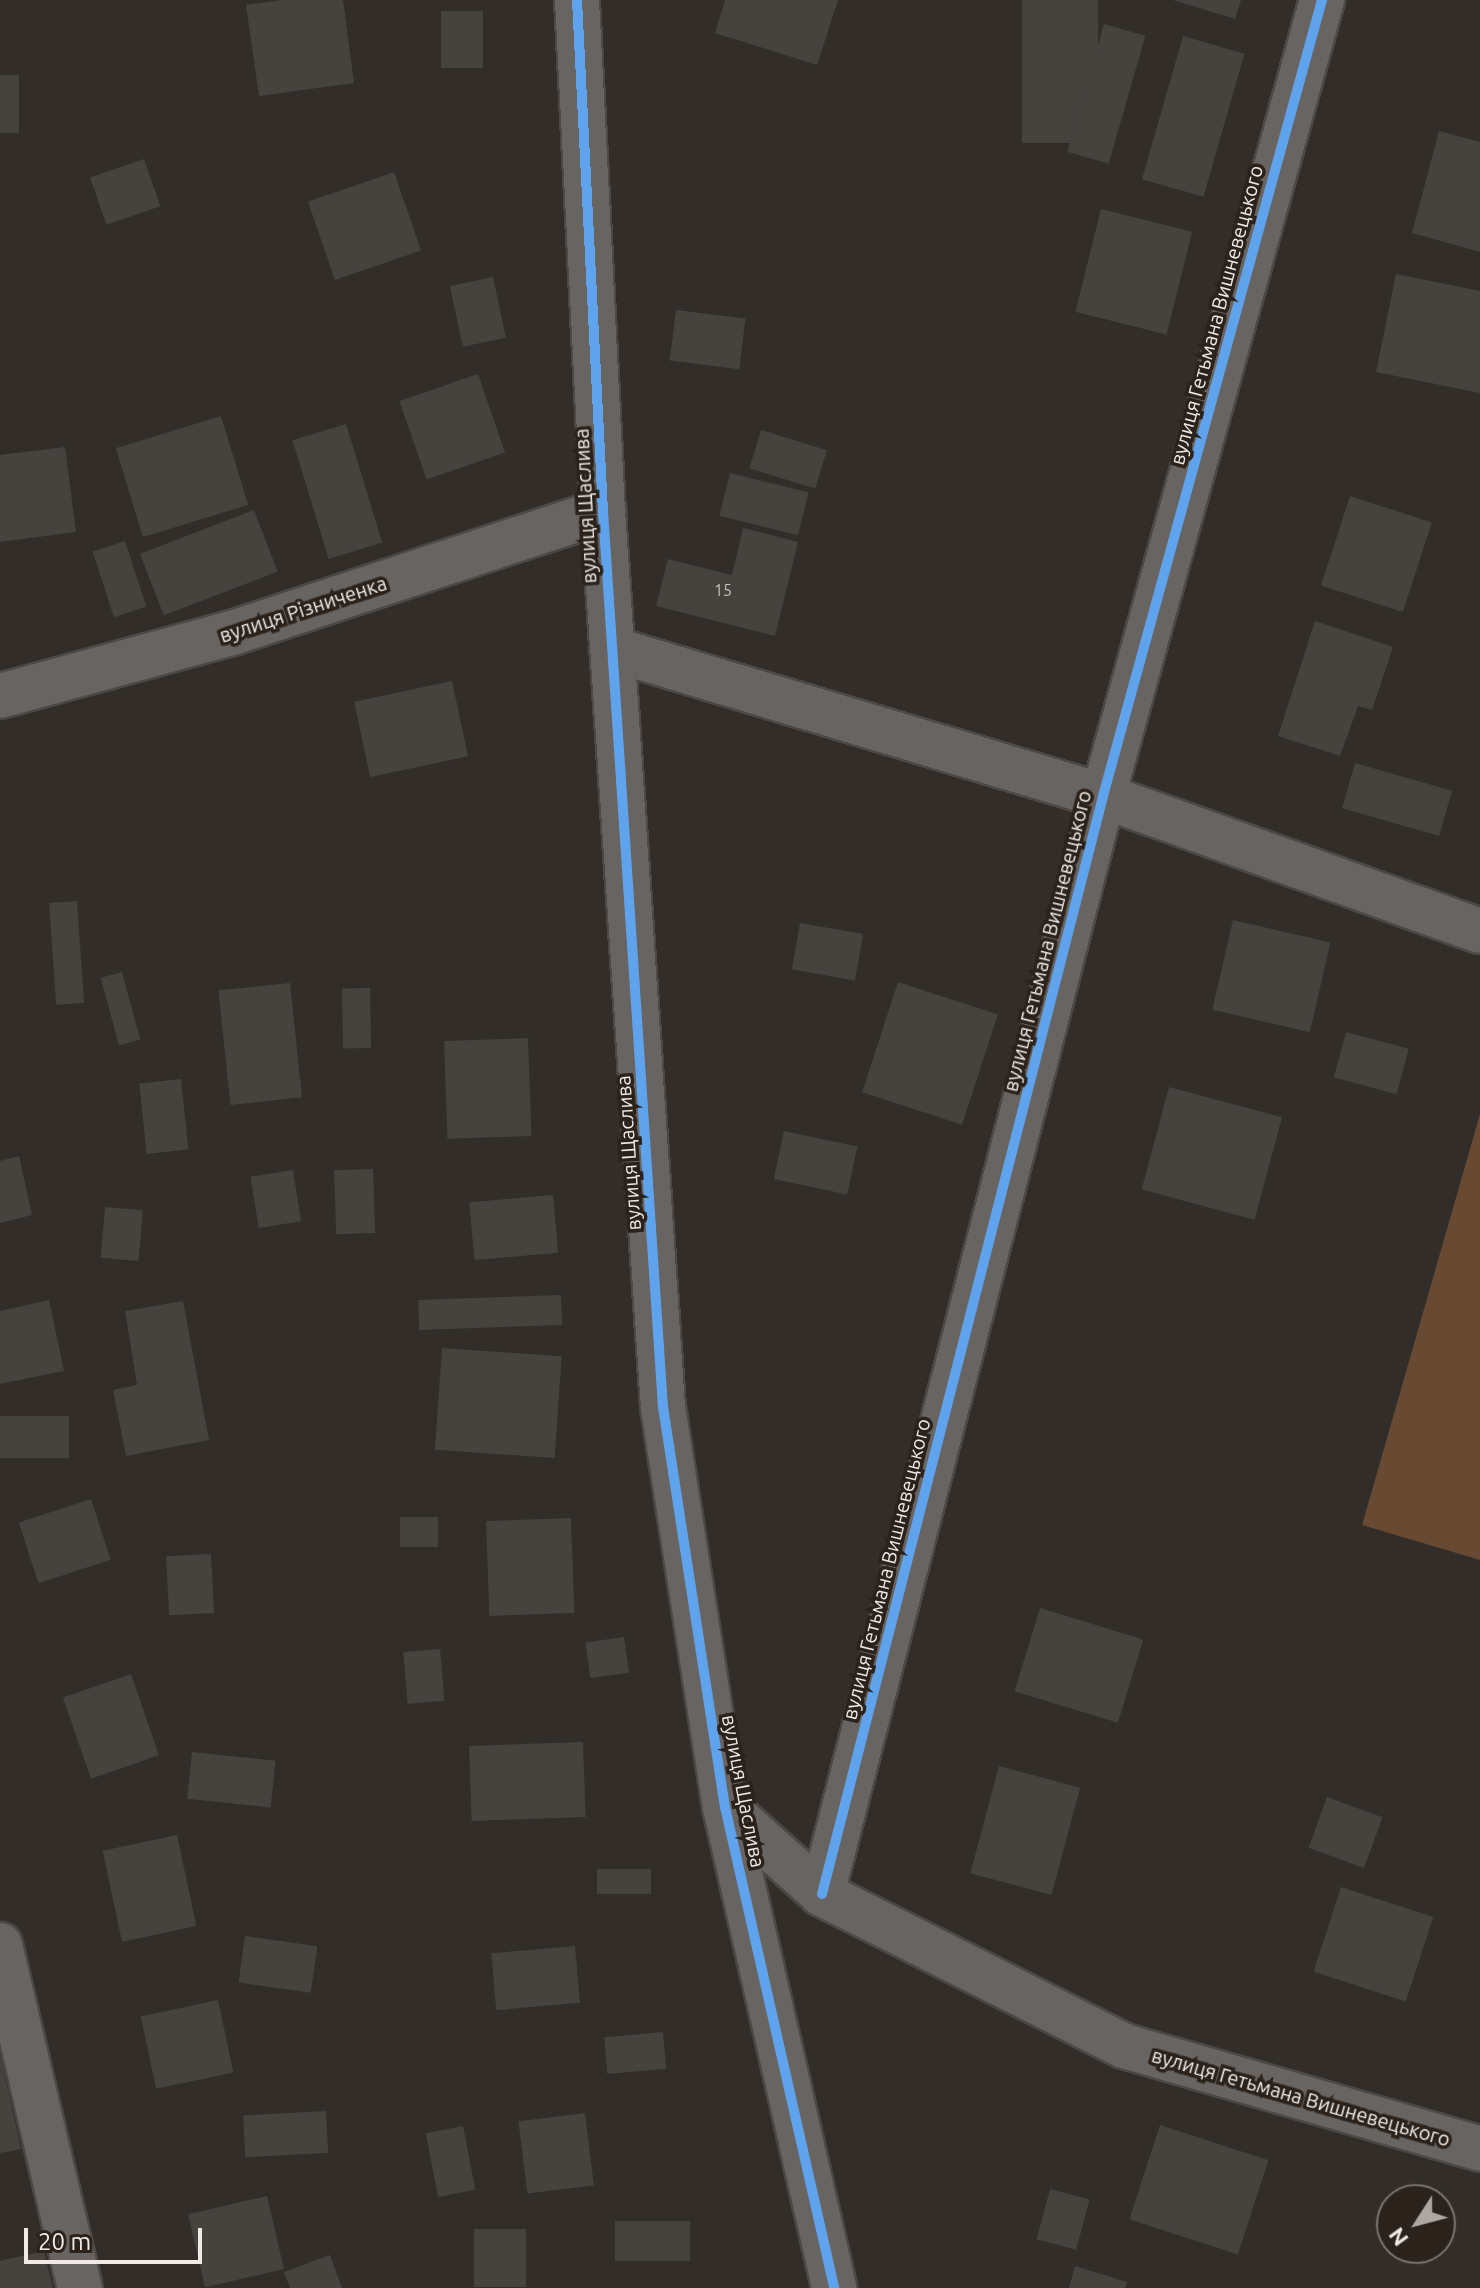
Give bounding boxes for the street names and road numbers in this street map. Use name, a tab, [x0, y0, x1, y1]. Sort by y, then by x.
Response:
street label: вулиця Гетьмана Вишневецького	[1164, 162, 1268, 468]
street label: вулиця Щаслива	[569, 428, 601, 584]
street label: вулиця Різниченка	[216, 571, 390, 647]
street label: вулиця Гетьмана Вишневецького	[998, 788, 1096, 1094]
street label: вулиця Щаслива	[611, 1075, 645, 1231]
street label: вулиця Гетьмана Вишневецького	[837, 1416, 935, 1722]
street label: вулиця Щаслива	[717, 1712, 771, 1870]
street label: вулиця Гетьмана Вишневецького	[1149, 2043, 1453, 2151]

